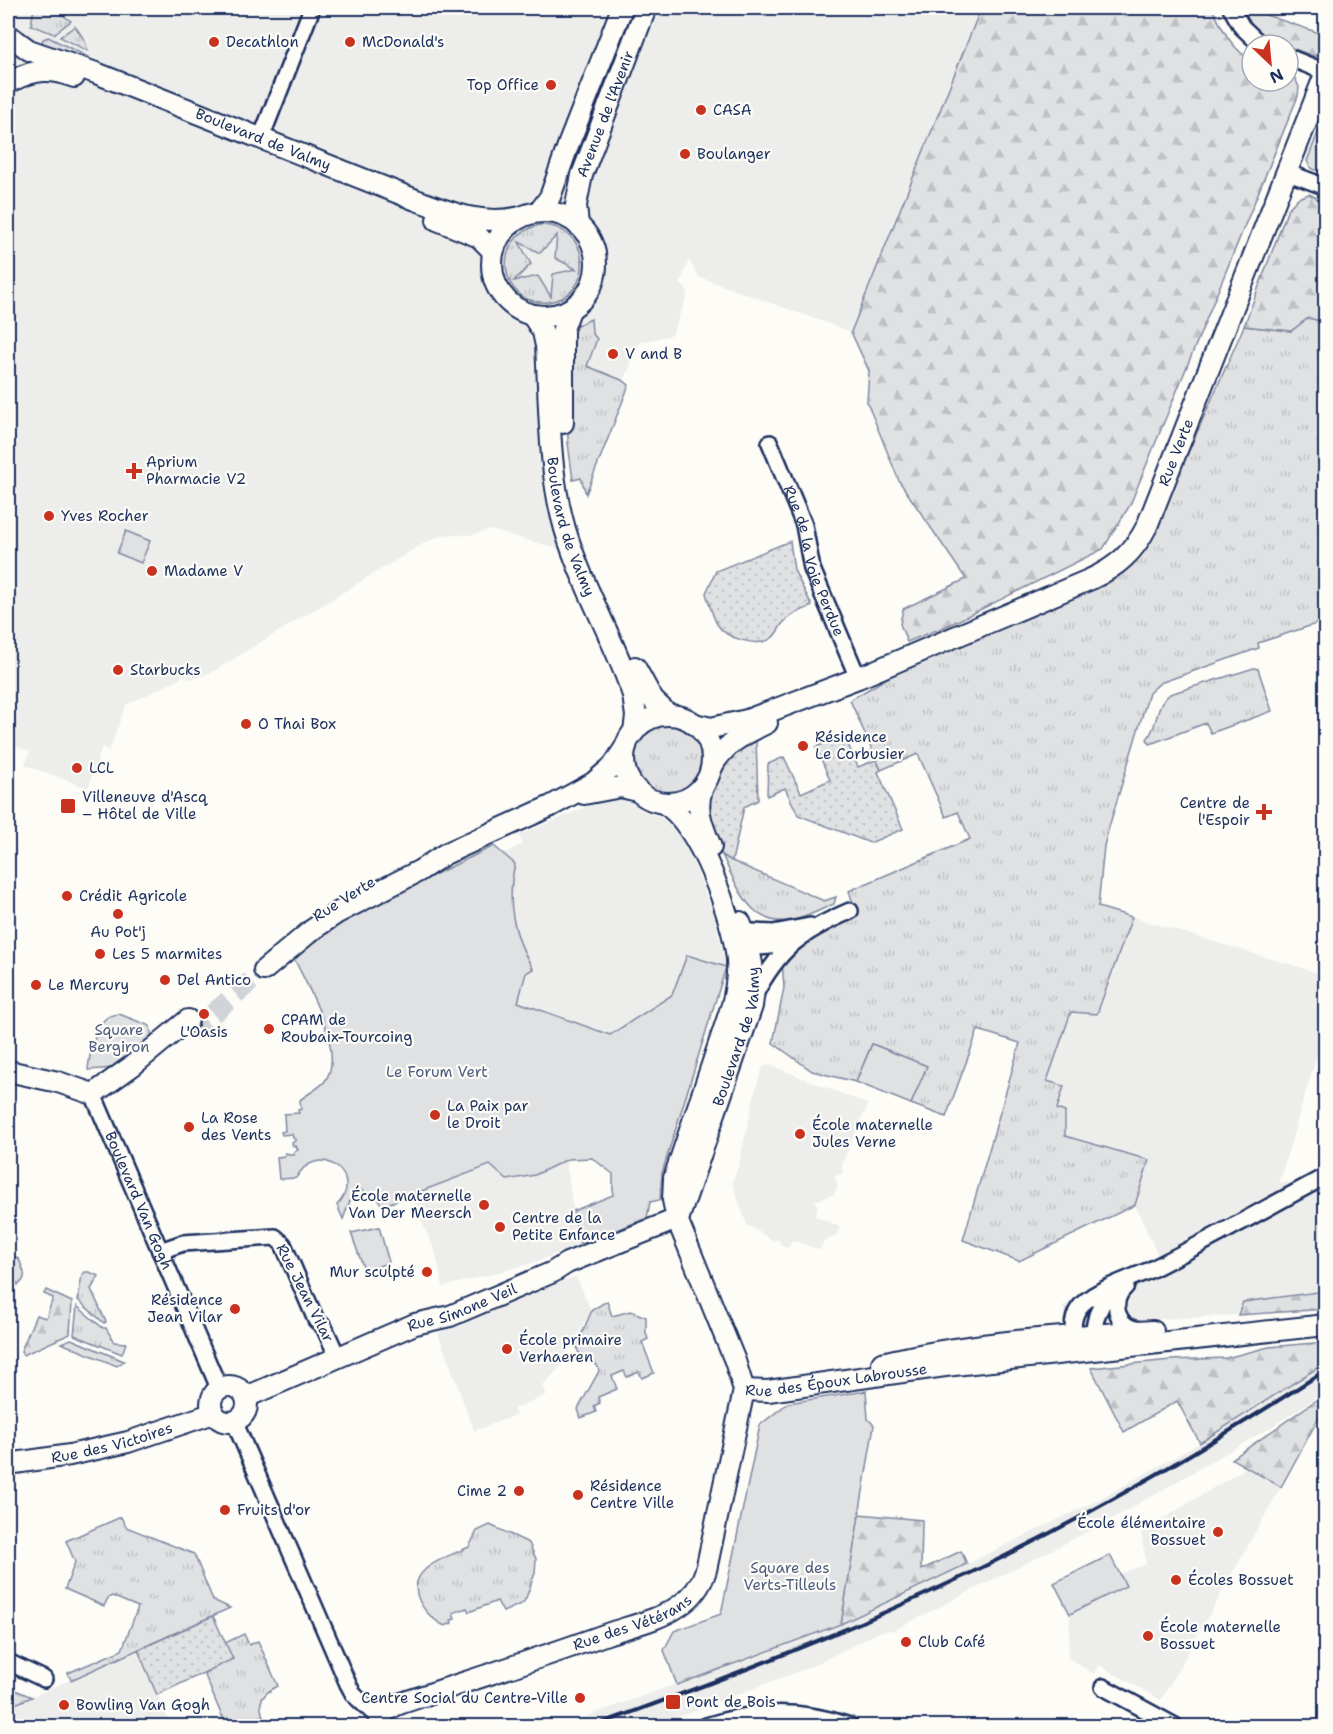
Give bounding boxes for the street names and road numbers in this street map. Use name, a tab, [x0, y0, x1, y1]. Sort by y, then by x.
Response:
street label: Avenue de l'Avenir	[572, 48, 639, 180]
street label: Boulevard de Valmy	[192, 103, 334, 175]
street label: Rue Verte	[1154, 416, 1198, 489]
street label: Boulevard de Valmy	[542, 456, 600, 599]
street label: Rue de la Voie Perdue	[779, 482, 849, 639]
street label: Rue Verte	[309, 872, 379, 926]
street label: Boulevard de Valmy	[708, 966, 764, 1109]
street label: Boulevard Van Gogh	[100, 1128, 177, 1273]
street label: Rue Jean Vilar	[272, 1240, 338, 1346]
street label: Rue Simone Veil	[404, 1278, 520, 1336]
street label: Rue des Époux Labrousse	[745, 1359, 928, 1401]
street label: Rue des Victoires	[50, 1418, 175, 1468]
street label: Rue des Vétérans	[570, 1590, 696, 1655]

